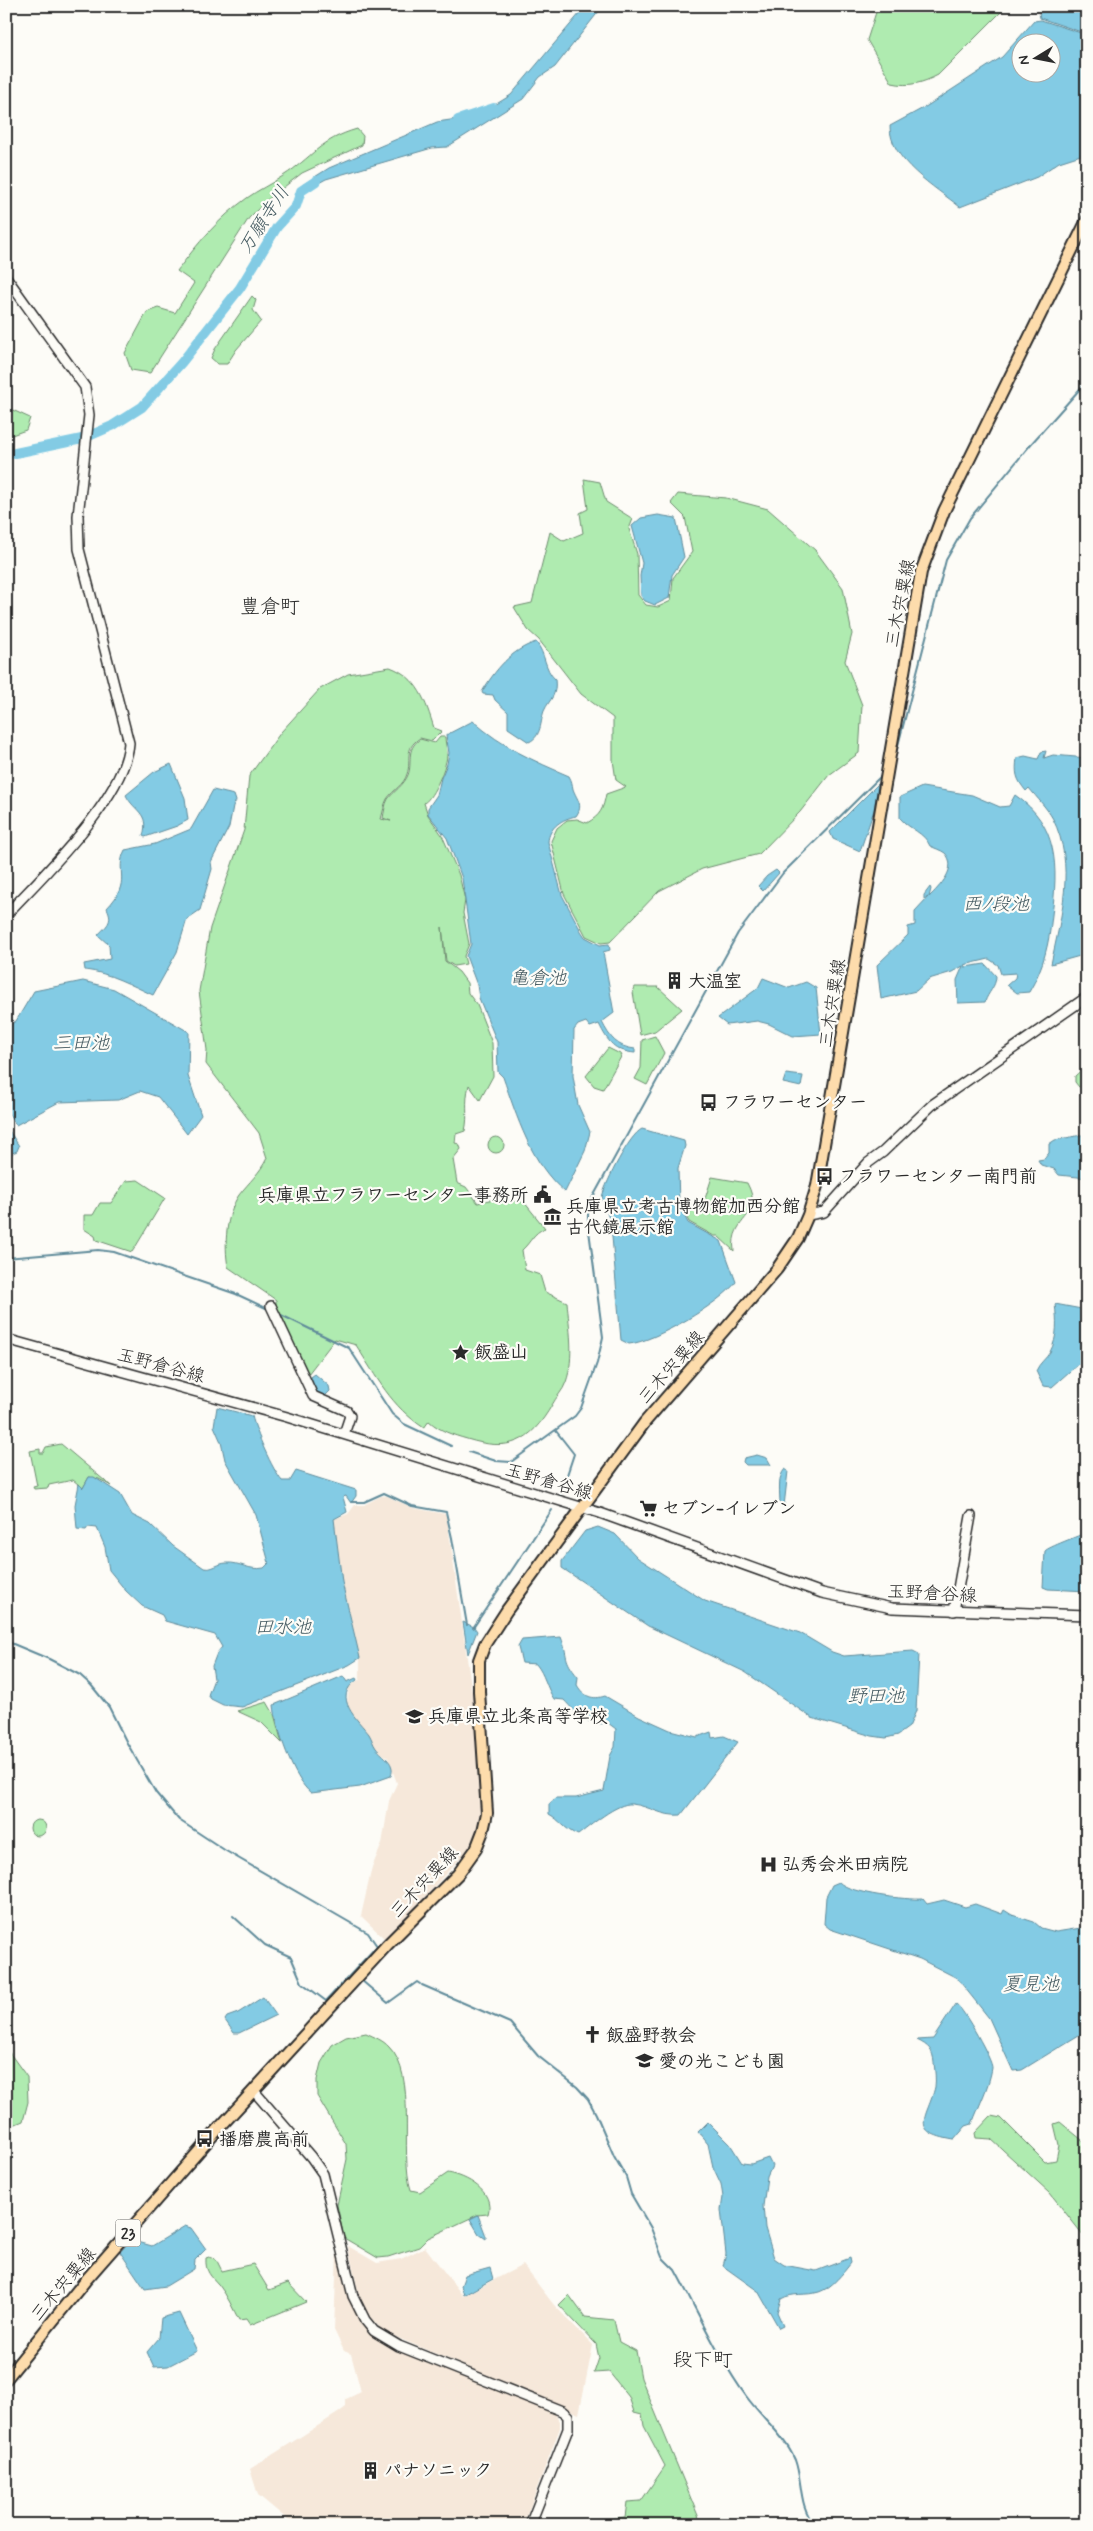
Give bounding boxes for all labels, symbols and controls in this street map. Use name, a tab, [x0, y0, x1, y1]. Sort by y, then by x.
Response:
north arrow	[1010, 32, 1060, 82]
text: N	[1015, 54, 1034, 66]
water label: 万願寺川	[233, 181, 295, 259]
street label: 三木宍粟線	[881, 557, 921, 650]
district label: 豊倉町	[240, 594, 300, 621]
water label: 西ﾉ段池	[963, 892, 1030, 917]
street label: 三木宍粟線	[814, 957, 852, 1049]
water label: 亀倉池	[509, 966, 567, 991]
place label: 大温室	[688, 970, 742, 994]
building icon: 大温室	[664, 971, 684, 991]
water label: 三田池	[52, 1031, 110, 1056]
place label: フラワーセンター	[723, 1091, 867, 1115]
bus stop icon: フラワーセンター	[699, 1092, 719, 1112]
place label: フラワーセンター南門前	[839, 1165, 1037, 1189]
bus stop icon: フラワーセンター南門前	[815, 1166, 835, 1186]
place label: 兵庫県立フラワーセンター事務所	[258, 1184, 528, 1208]
public building icon: 兵庫県立フラワーセンター事務所	[532, 1185, 552, 1205]
place label: 兵庫県立考古博物館加西分館 古代鏡展示館	[566, 1195, 800, 1240]
museum icon: 兵庫県立考古博物館加西分館 古代鏡展示館	[542, 1206, 562, 1226]
street label: 三木宍粟線	[633, 1326, 710, 1409]
place label: 飯盛山	[474, 1341, 528, 1365]
place icon: 飯盛山	[450, 1342, 470, 1362]
street label: 玉野倉谷線	[114, 1343, 207, 1389]
street label: 玉野倉谷線	[502, 1458, 595, 1506]
place label: セブン-イレブン	[662, 1497, 796, 1521]
supermarket icon: セブン-イレブン	[638, 1498, 658, 1518]
street label: 玉野倉谷線	[886, 1580, 978, 1608]
water label: 田水池	[254, 1615, 312, 1640]
water label: 野田池	[847, 1684, 905, 1709]
place label: 兵庫県立北条高等学校	[428, 1705, 608, 1729]
school or university icon: 兵庫県立北条高等学校	[404, 1706, 424, 1726]
street label: 三木宍粟線	[385, 1842, 464, 1924]
place label: 弘秀会米田病院	[782, 1853, 908, 1877]
hospital icon: 弘秀会米田病院	[758, 1854, 778, 1874]
water label: 夏見池	[1002, 1972, 1060, 1997]
place label: 飯盛野教会	[606, 2024, 696, 2048]
church icon: 飯盛野教会	[582, 2025, 602, 2045]
place label: 愛の光こども園	[659, 2050, 785, 2074]
school or university icon: 愛の光こども園	[635, 2051, 655, 2071]
place label: 播磨農高前	[219, 2128, 309, 2152]
bus stop icon: 播磨農高前	[195, 2129, 215, 2149]
road number: 23	[116, 2220, 140, 2246]
street label: 三木宍粟線	[26, 2242, 102, 2327]
district label: 段下町	[673, 2347, 733, 2374]
place label: パナソニック	[384, 2459, 492, 2483]
building icon: パナソニック	[360, 2460, 380, 2480]

